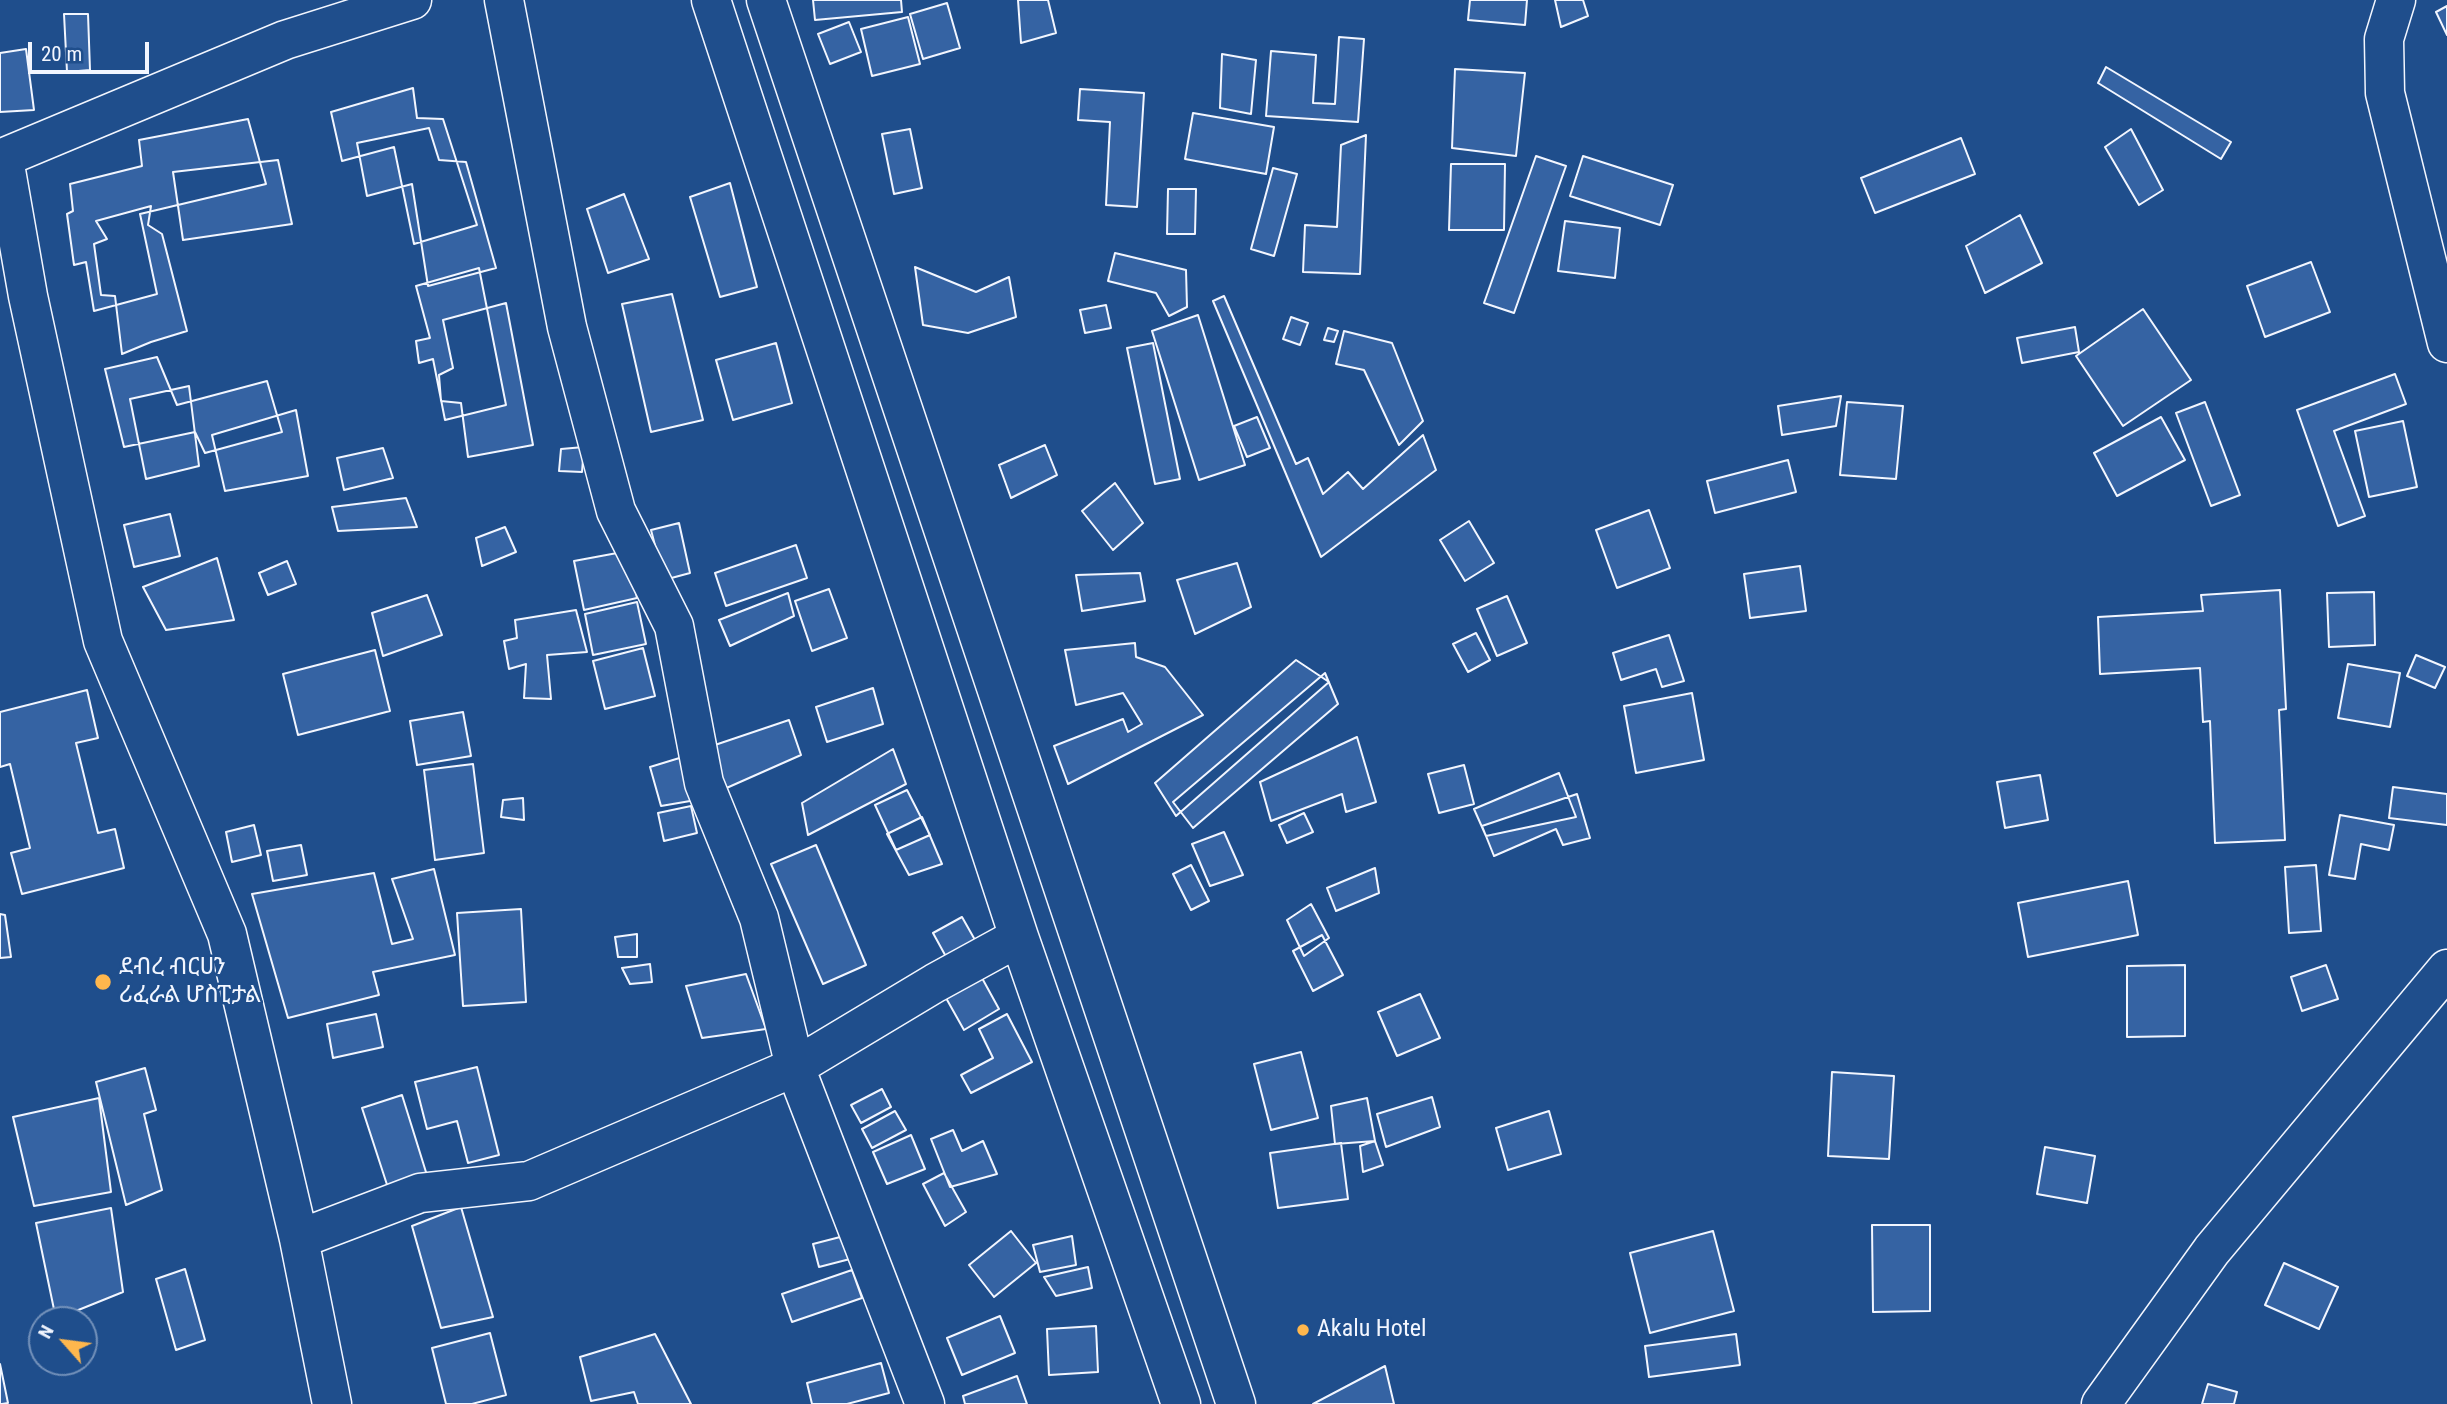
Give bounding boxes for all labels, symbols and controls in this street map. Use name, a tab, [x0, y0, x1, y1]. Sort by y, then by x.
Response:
scale bar	[32, 28, 152, 72]
text: 20 m	[41, 42, 82, 66]
place label: ደብረ ብርሀን ሪፈራል ሆስፒታል	[119, 954, 261, 1010]
marker: ደብረ ብርሀን ሪፈራል ሆስፒታል	[93, 972, 113, 992]
north arrow	[28, 1306, 98, 1376]
place label: Akalu Hotel	[1317, 1316, 1427, 1344]
text: N	[33, 1321, 59, 1342]
marker: Akalu Hotel	[1295, 1322, 1311, 1338]

